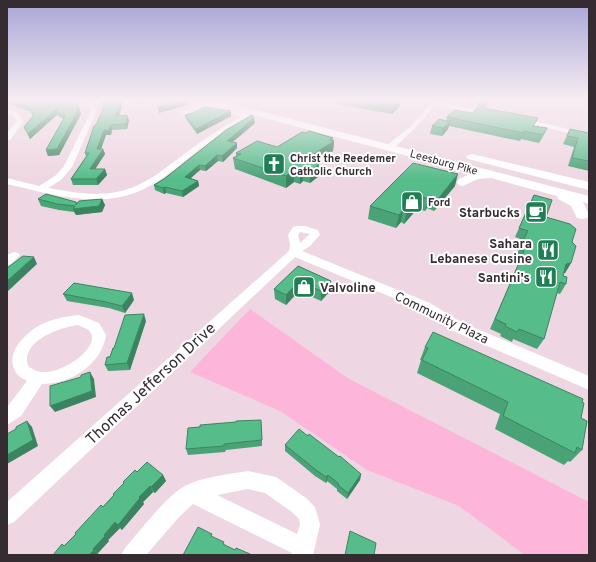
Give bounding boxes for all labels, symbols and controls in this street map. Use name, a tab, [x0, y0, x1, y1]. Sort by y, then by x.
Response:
street label: Leesburg Pike	[408, 147, 479, 179]
church icon: Christ the Reedemer Catholic Church	[261, 151, 287, 177]
place label: Christ the Reedemer Catholic Church	[290, 152, 396, 179]
shop icon: Ford	[399, 189, 425, 215]
place label: Ford	[428, 196, 450, 210]
cafe icon: Starbucks	[523, 199, 549, 225]
place label: Starbucks	[459, 206, 520, 222]
place label: Sahara Lebanese Cusine	[430, 237, 532, 268]
restaurant icon: Sahara Lebanese Cusine	[535, 237, 561, 263]
restaurant icon: Santini's	[533, 264, 559, 290]
place label: Santini's	[478, 271, 530, 287]
shop icon: Valvoline	[291, 274, 317, 300]
place label: Valvoline	[320, 281, 376, 297]
street label: Community Plaza	[392, 289, 491, 348]
street label: Thomas Jefferson Drive	[82, 319, 221, 450]

